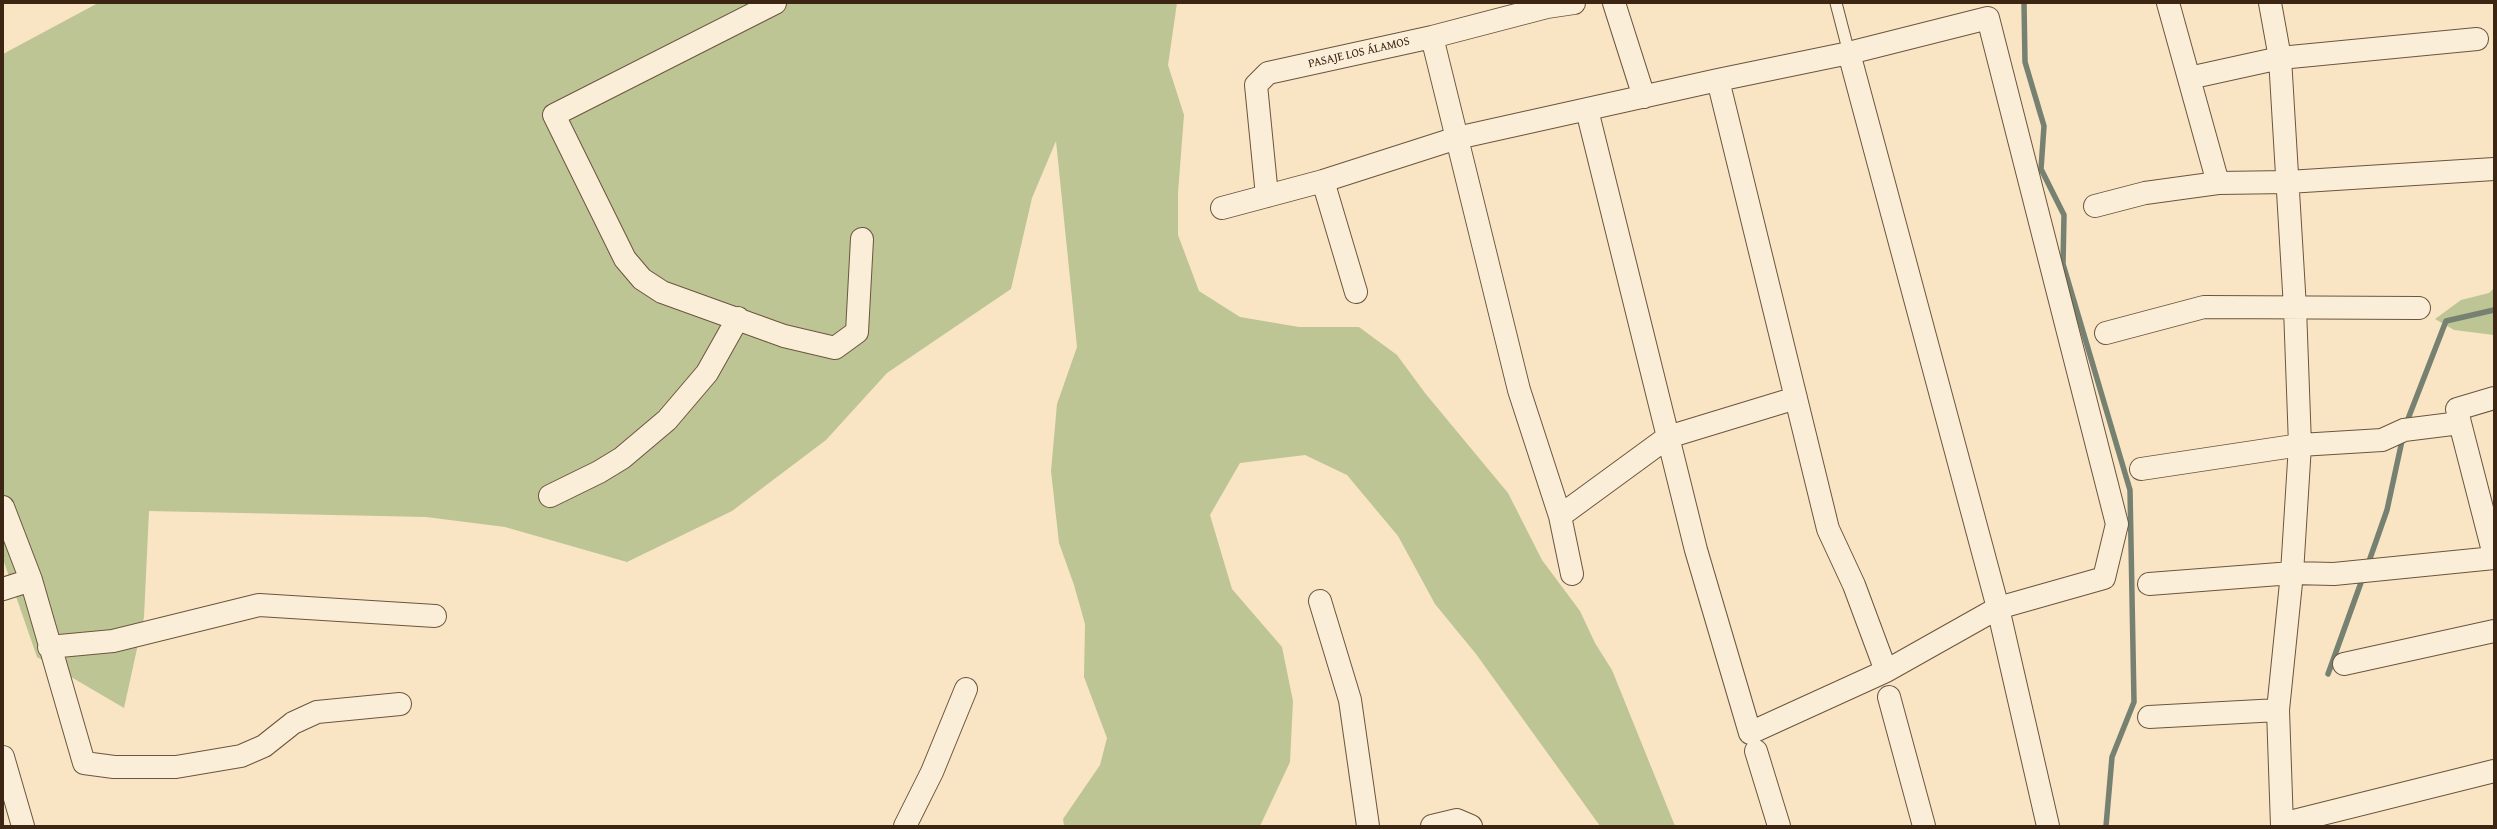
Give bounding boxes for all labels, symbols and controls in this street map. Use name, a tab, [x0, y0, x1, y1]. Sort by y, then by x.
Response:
street label: PASAJE LOS ÁLAMOS	[1307, 34, 1411, 72]

